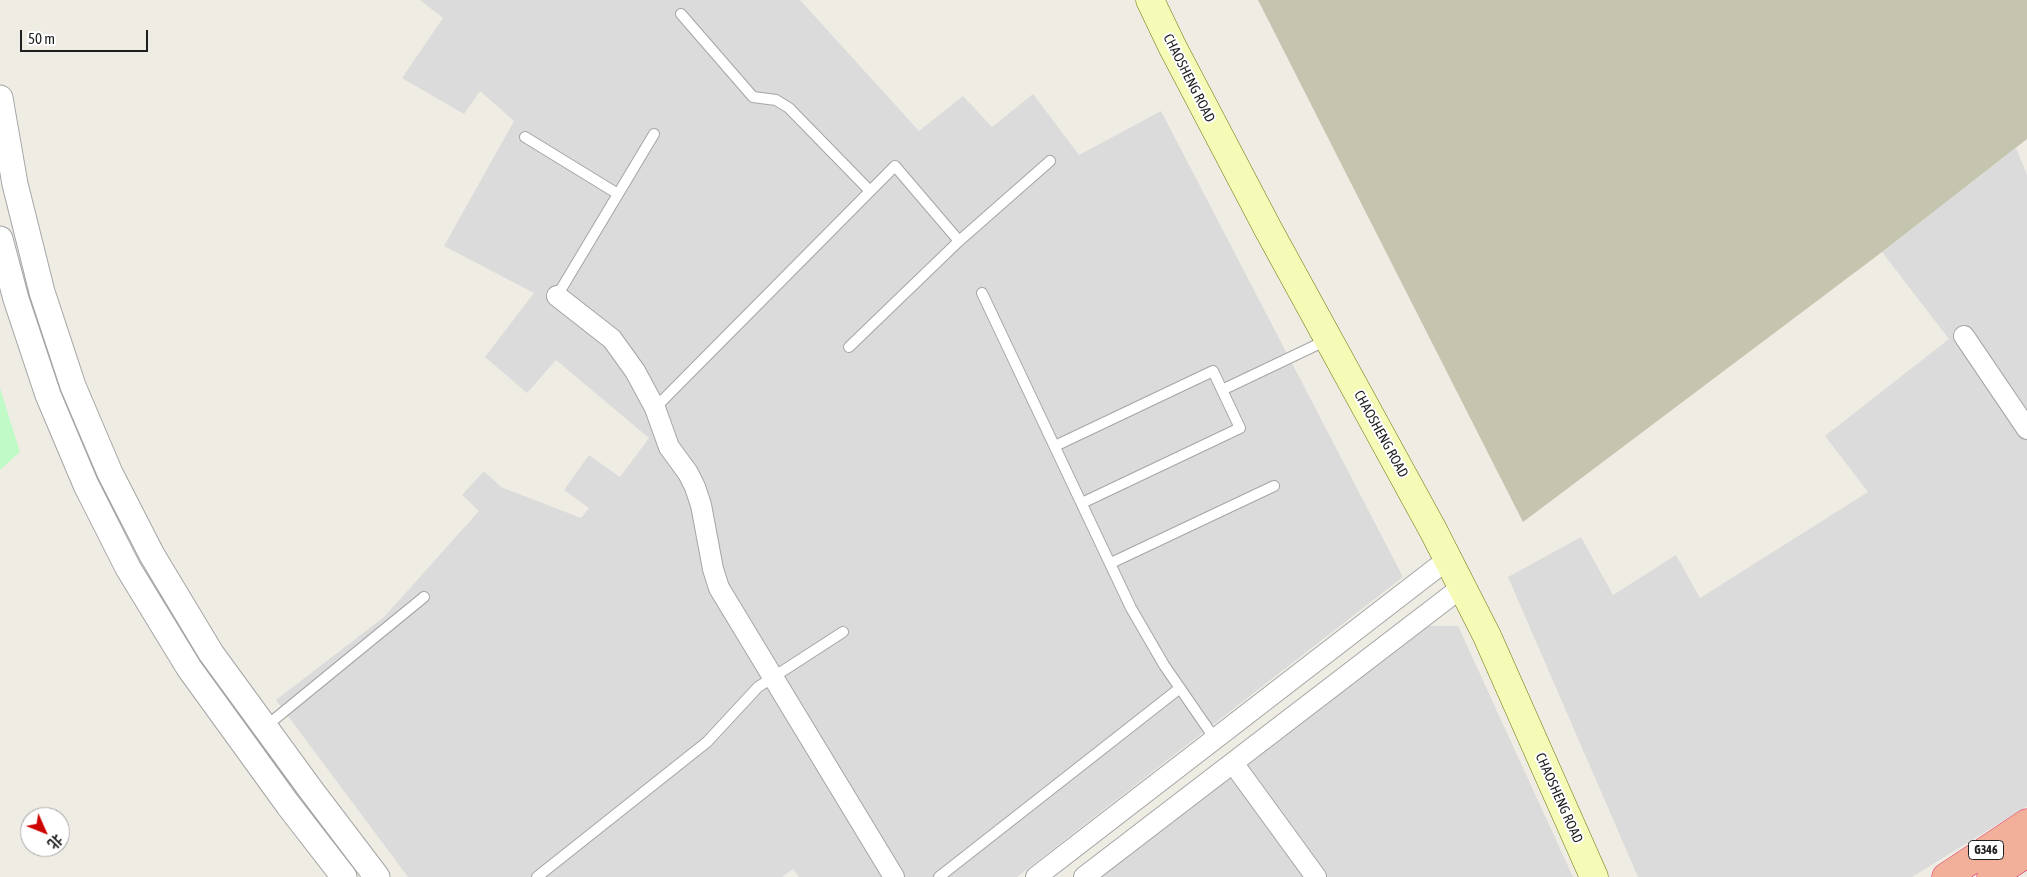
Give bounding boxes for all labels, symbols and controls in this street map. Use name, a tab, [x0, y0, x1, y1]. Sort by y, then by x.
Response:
scale bar	[22, 20, 150, 52]
text: 50 m	[28, 30, 55, 47]
street label: CHAOSHENG ROAD	[1160, 31, 1218, 125]
street label: CHAOSHENG ROAD	[1350, 388, 1412, 480]
street label: CHAOSHENG ROAD	[1532, 750, 1586, 846]
north arrow	[20, 807, 70, 857]
text: 北	[44, 831, 66, 852]
road number: G346	[1968, 840, 2004, 860]

